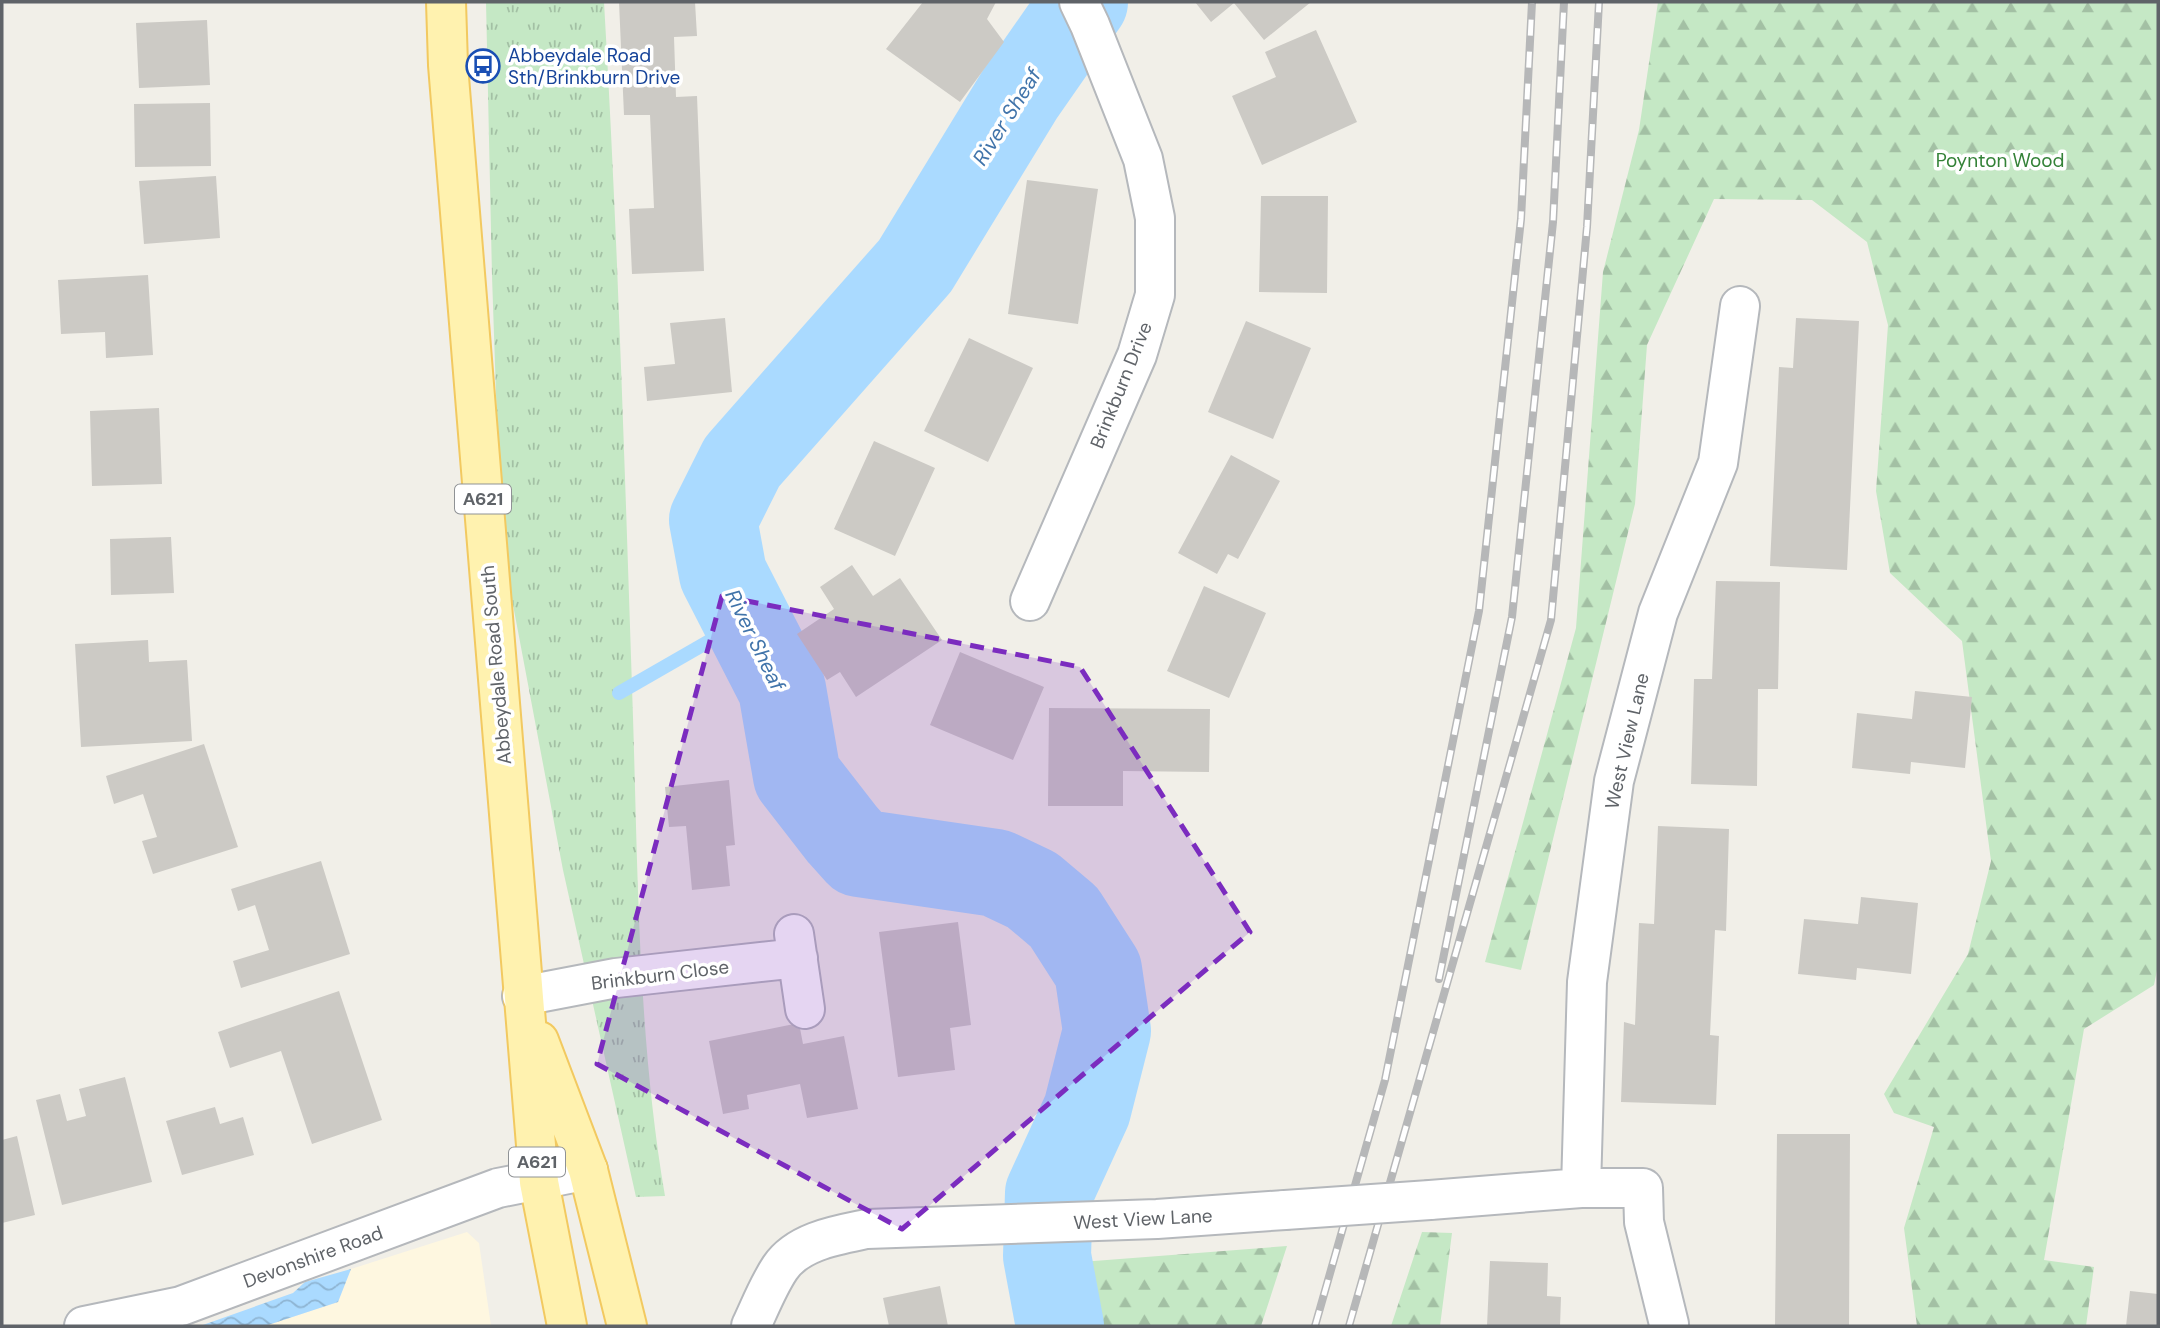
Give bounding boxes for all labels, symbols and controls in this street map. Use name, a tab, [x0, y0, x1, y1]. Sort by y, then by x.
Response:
place label: Abbeydale Road Sth/Brinkburn Drive	[508, 43, 680, 90]
bus stop icon: Abbeydale Road Sth/Brinkburn Drive	[464, 47, 502, 85]
water label: River Sheaf	[966, 63, 1048, 171]
park label: Poynton Wood	[1936, 148, 2064, 173]
street label: Brinkburn Drive	[1084, 318, 1158, 452]
road number: A621	[455, 485, 511, 514]
street label: Abbeydale Road South	[475, 564, 517, 766]
water label: River Sheaf	[718, 585, 792, 696]
street label: West View Lane	[1599, 670, 1655, 812]
street label: Brinkburn Close	[590, 954, 730, 996]
road number: A621	[509, 1148, 565, 1176]
street label: West View Lane	[1073, 1203, 1213, 1235]
street label: Devonshire Road	[240, 1220, 386, 1294]

